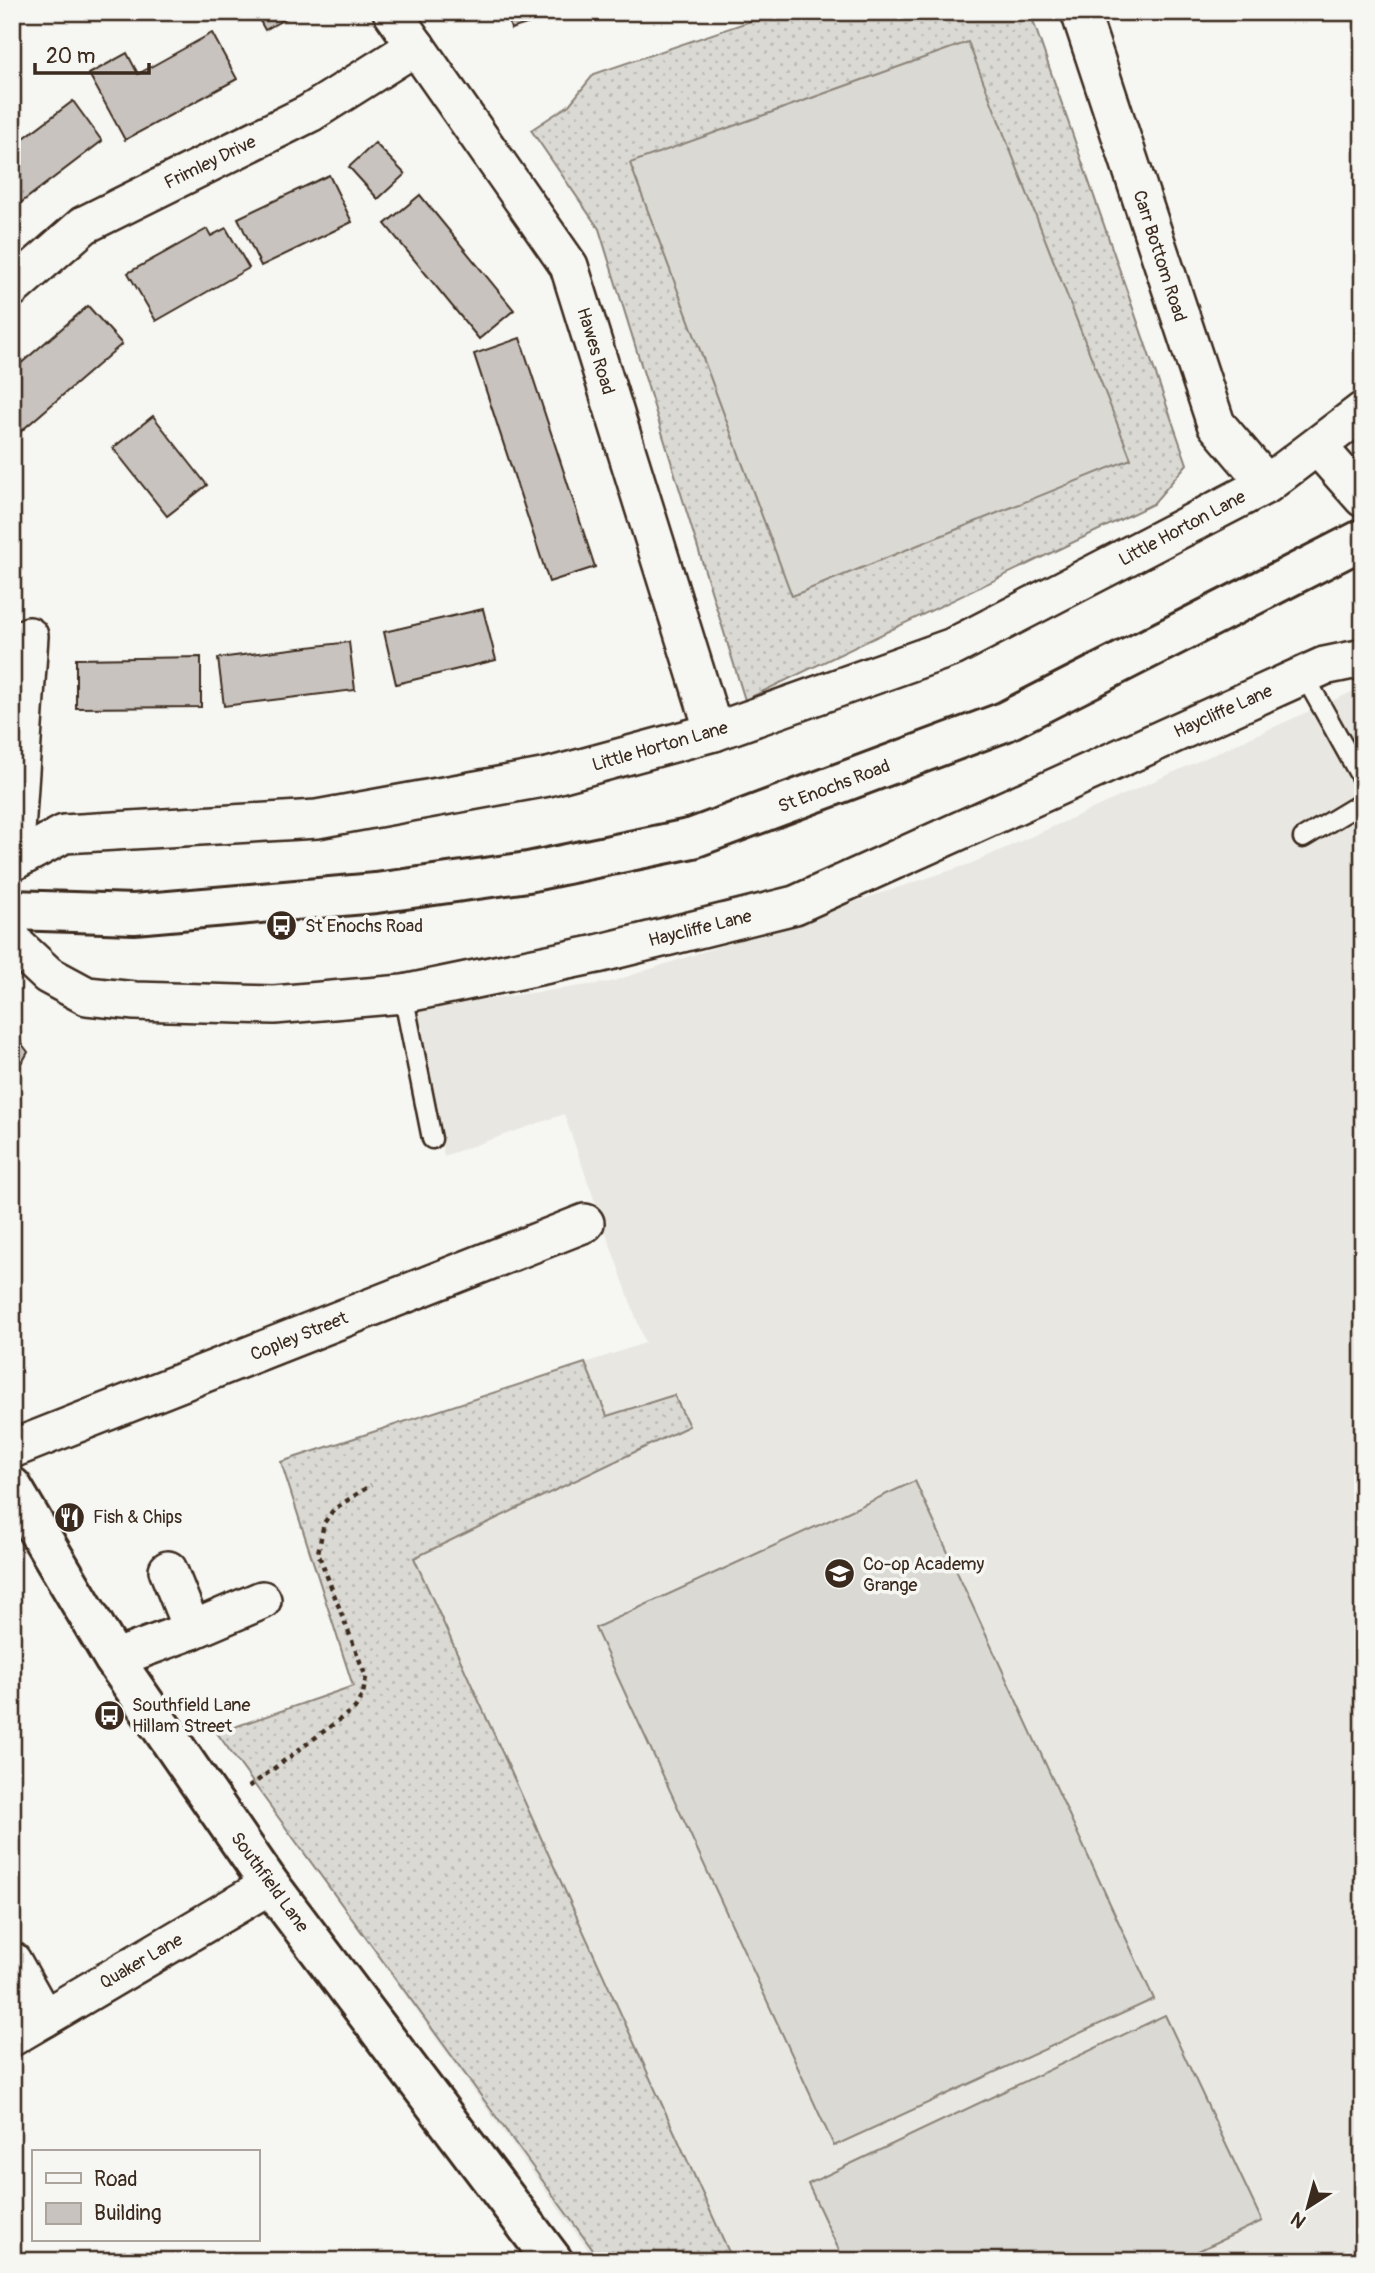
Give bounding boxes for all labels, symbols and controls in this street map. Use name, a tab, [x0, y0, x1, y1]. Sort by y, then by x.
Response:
scale bar	[35, 32, 149, 76]
text: 20 m	[46, 43, 95, 70]
street label: Frimley Drive	[161, 130, 260, 195]
street label: Carr Bottom Road	[1127, 188, 1192, 325]
street label: Hawes Road	[571, 305, 620, 398]
street label: Little Horton Lane	[1115, 485, 1250, 572]
street label: Haycliffe Lane	[1170, 679, 1276, 743]
street label: Little Horton Lane	[590, 716, 731, 777]
street label: St Enochs Road	[775, 755, 893, 818]
street label: Haycliffe Lane	[646, 905, 754, 952]
bus stop icon: St Enochs Road	[265, 909, 299, 943]
place label: St Enochs Road	[305, 915, 423, 938]
street label: Copley Street	[247, 1306, 352, 1366]
restaurant icon: Fish & Chips	[53, 1500, 87, 1534]
place label: Fish & Chips	[93, 1506, 182, 1529]
place label: Co-op Academy Grange	[863, 1553, 985, 1597]
school or university icon: Co-op Academy Grange	[823, 1557, 857, 1591]
place label: Southfield Lane Hillam Street	[132, 1694, 250, 1738]
bus stop icon: Southfield Lane Hillam Street	[92, 1698, 126, 1732]
street label: Southfield Lane	[226, 1828, 314, 1937]
street label: Quaker Lane	[96, 1928, 187, 1994]
legend	[32, 2150, 259, 2242]
text: Road	[94, 2166, 138, 2193]
north arrow	[1274, 2172, 1344, 2242]
text: Building	[94, 2200, 161, 2227]
text: N	[1286, 2206, 1311, 2233]

